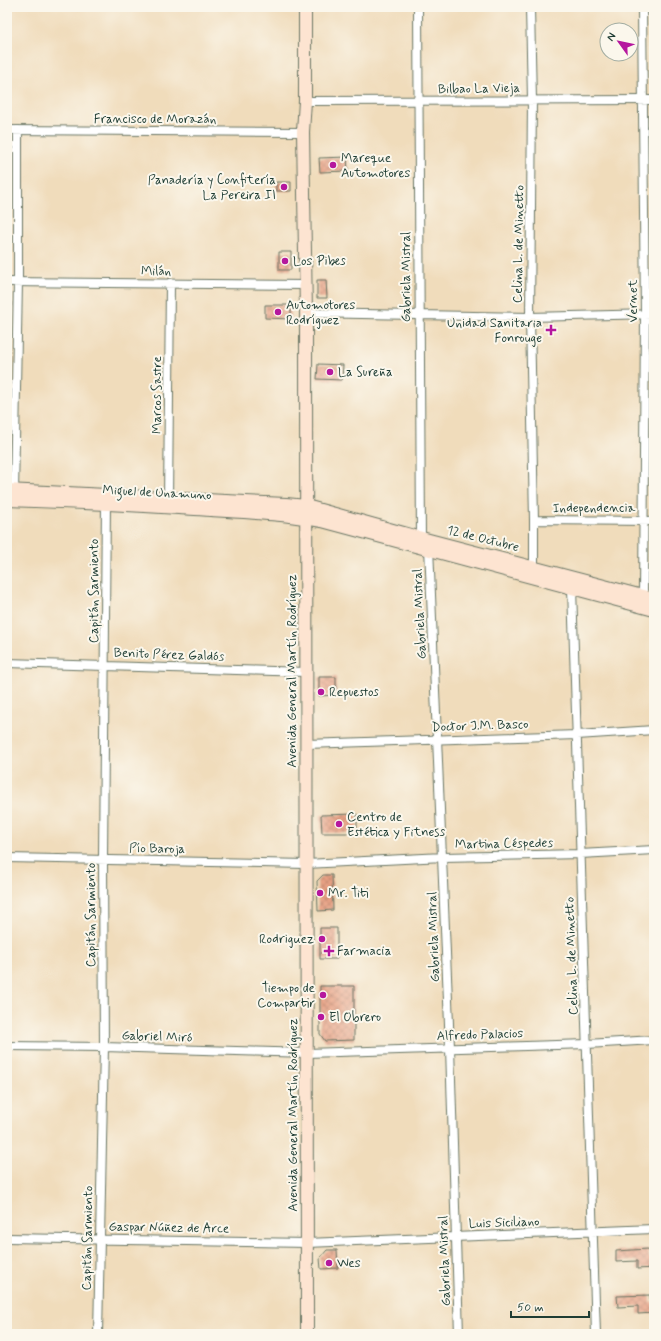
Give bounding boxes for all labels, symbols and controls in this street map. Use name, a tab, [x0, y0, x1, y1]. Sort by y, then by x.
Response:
north arrow	[599, 22, 639, 62]
text: N	[604, 30, 619, 44]
street label: Bilbao La Vieja	[438, 80, 521, 98]
street label: Francisco de Morazán	[94, 111, 216, 128]
place label: Mareque Automotores	[341, 150, 411, 182]
marker: Mareque Automotores	[328, 160, 338, 170]
place label: Panadería y Confitería La Pereira II	[148, 172, 276, 204]
marker: Panadería y Confitería La Pereira II	[279, 182, 289, 192]
street label: Celina L. de Minetto	[509, 184, 529, 303]
street label: Gabriela Mistral	[398, 232, 415, 322]
place label: Los Pibes	[293, 253, 346, 270]
marker: Los Pibes	[280, 256, 290, 266]
street label: Milán	[141, 263, 171, 280]
street label: Vernet	[625, 279, 642, 322]
place label: Automotores Rodríguez	[286, 297, 356, 329]
marker: Automotores Rodríguez	[273, 307, 283, 317]
place label: Unidad Sanitaria Fonrouge	[447, 315, 542, 347]
marker: Unidad Sanitaria Fonrouge	[545, 324, 557, 336]
street label: Marcos Sastre	[149, 356, 166, 434]
place label: La Sureña	[338, 364, 393, 381]
marker: La Sureña	[325, 367, 335, 377]
street label: Miguel de Unamuno	[102, 482, 212, 506]
street label: Independencia	[553, 500, 635, 517]
street label: 12 de Octubre	[445, 522, 521, 556]
street label: Capitán Sarmiento	[86, 538, 103, 643]
street label: Gabriela Mistral	[409, 568, 431, 660]
street label: Avenida General Martín Rodríguez	[284, 574, 301, 768]
street label: Benito Pérez Galdós	[113, 645, 225, 665]
place label: Repuestos	[329, 684, 379, 701]
marker: Repuestos	[316, 687, 326, 697]
street label: Doctor J.M. Basco	[431, 716, 529, 736]
place label: Centro de Estética y Fitness	[347, 809, 445, 841]
marker: Centro de Estética y Fitness	[334, 819, 344, 829]
street label: Martina Céspedes	[455, 835, 553, 853]
street label: Pío Baroja	[129, 840, 185, 858]
street label: Capitán Sarmiento	[83, 862, 100, 967]
place label: Mr. Titi	[328, 885, 368, 902]
marker: Mr. Titi	[315, 888, 325, 898]
street label: Gabriela Mistral	[424, 891, 444, 983]
street label: Celina L. de Minetto	[561, 896, 583, 1015]
place label: Rodriguez	[259, 931, 314, 948]
marker: Rodriguez	[317, 934, 327, 944]
place label: Farmacia	[337, 943, 392, 960]
marker: Farmacia	[324, 946, 334, 956]
place label: Tiempo de Compartir	[257, 980, 316, 1012]
marker: Tiempo de Compartir	[318, 990, 328, 1000]
place label: El Obrero	[329, 1009, 381, 1026]
marker: El Obrero	[316, 1012, 326, 1022]
street label: Avenida General Martín Rodríguez	[285, 1018, 302, 1212]
street label: Alfredo Palacios	[436, 1025, 524, 1045]
street label: Gabriel Miró	[121, 1027, 193, 1047]
street label: Capitán Sarmiento	[79, 1185, 97, 1290]
street label: Luis Siciliano	[468, 1213, 540, 1233]
street label: Gabriela Mistral	[435, 1215, 455, 1307]
street label: Gaspar Núñez de Arce	[109, 1218, 229, 1238]
place label: Wes	[337, 1255, 361, 1272]
marker: Wes	[324, 1258, 334, 1268]
scale bar	[511, 1293, 589, 1319]
text: 50 m	[517, 1300, 544, 1316]

